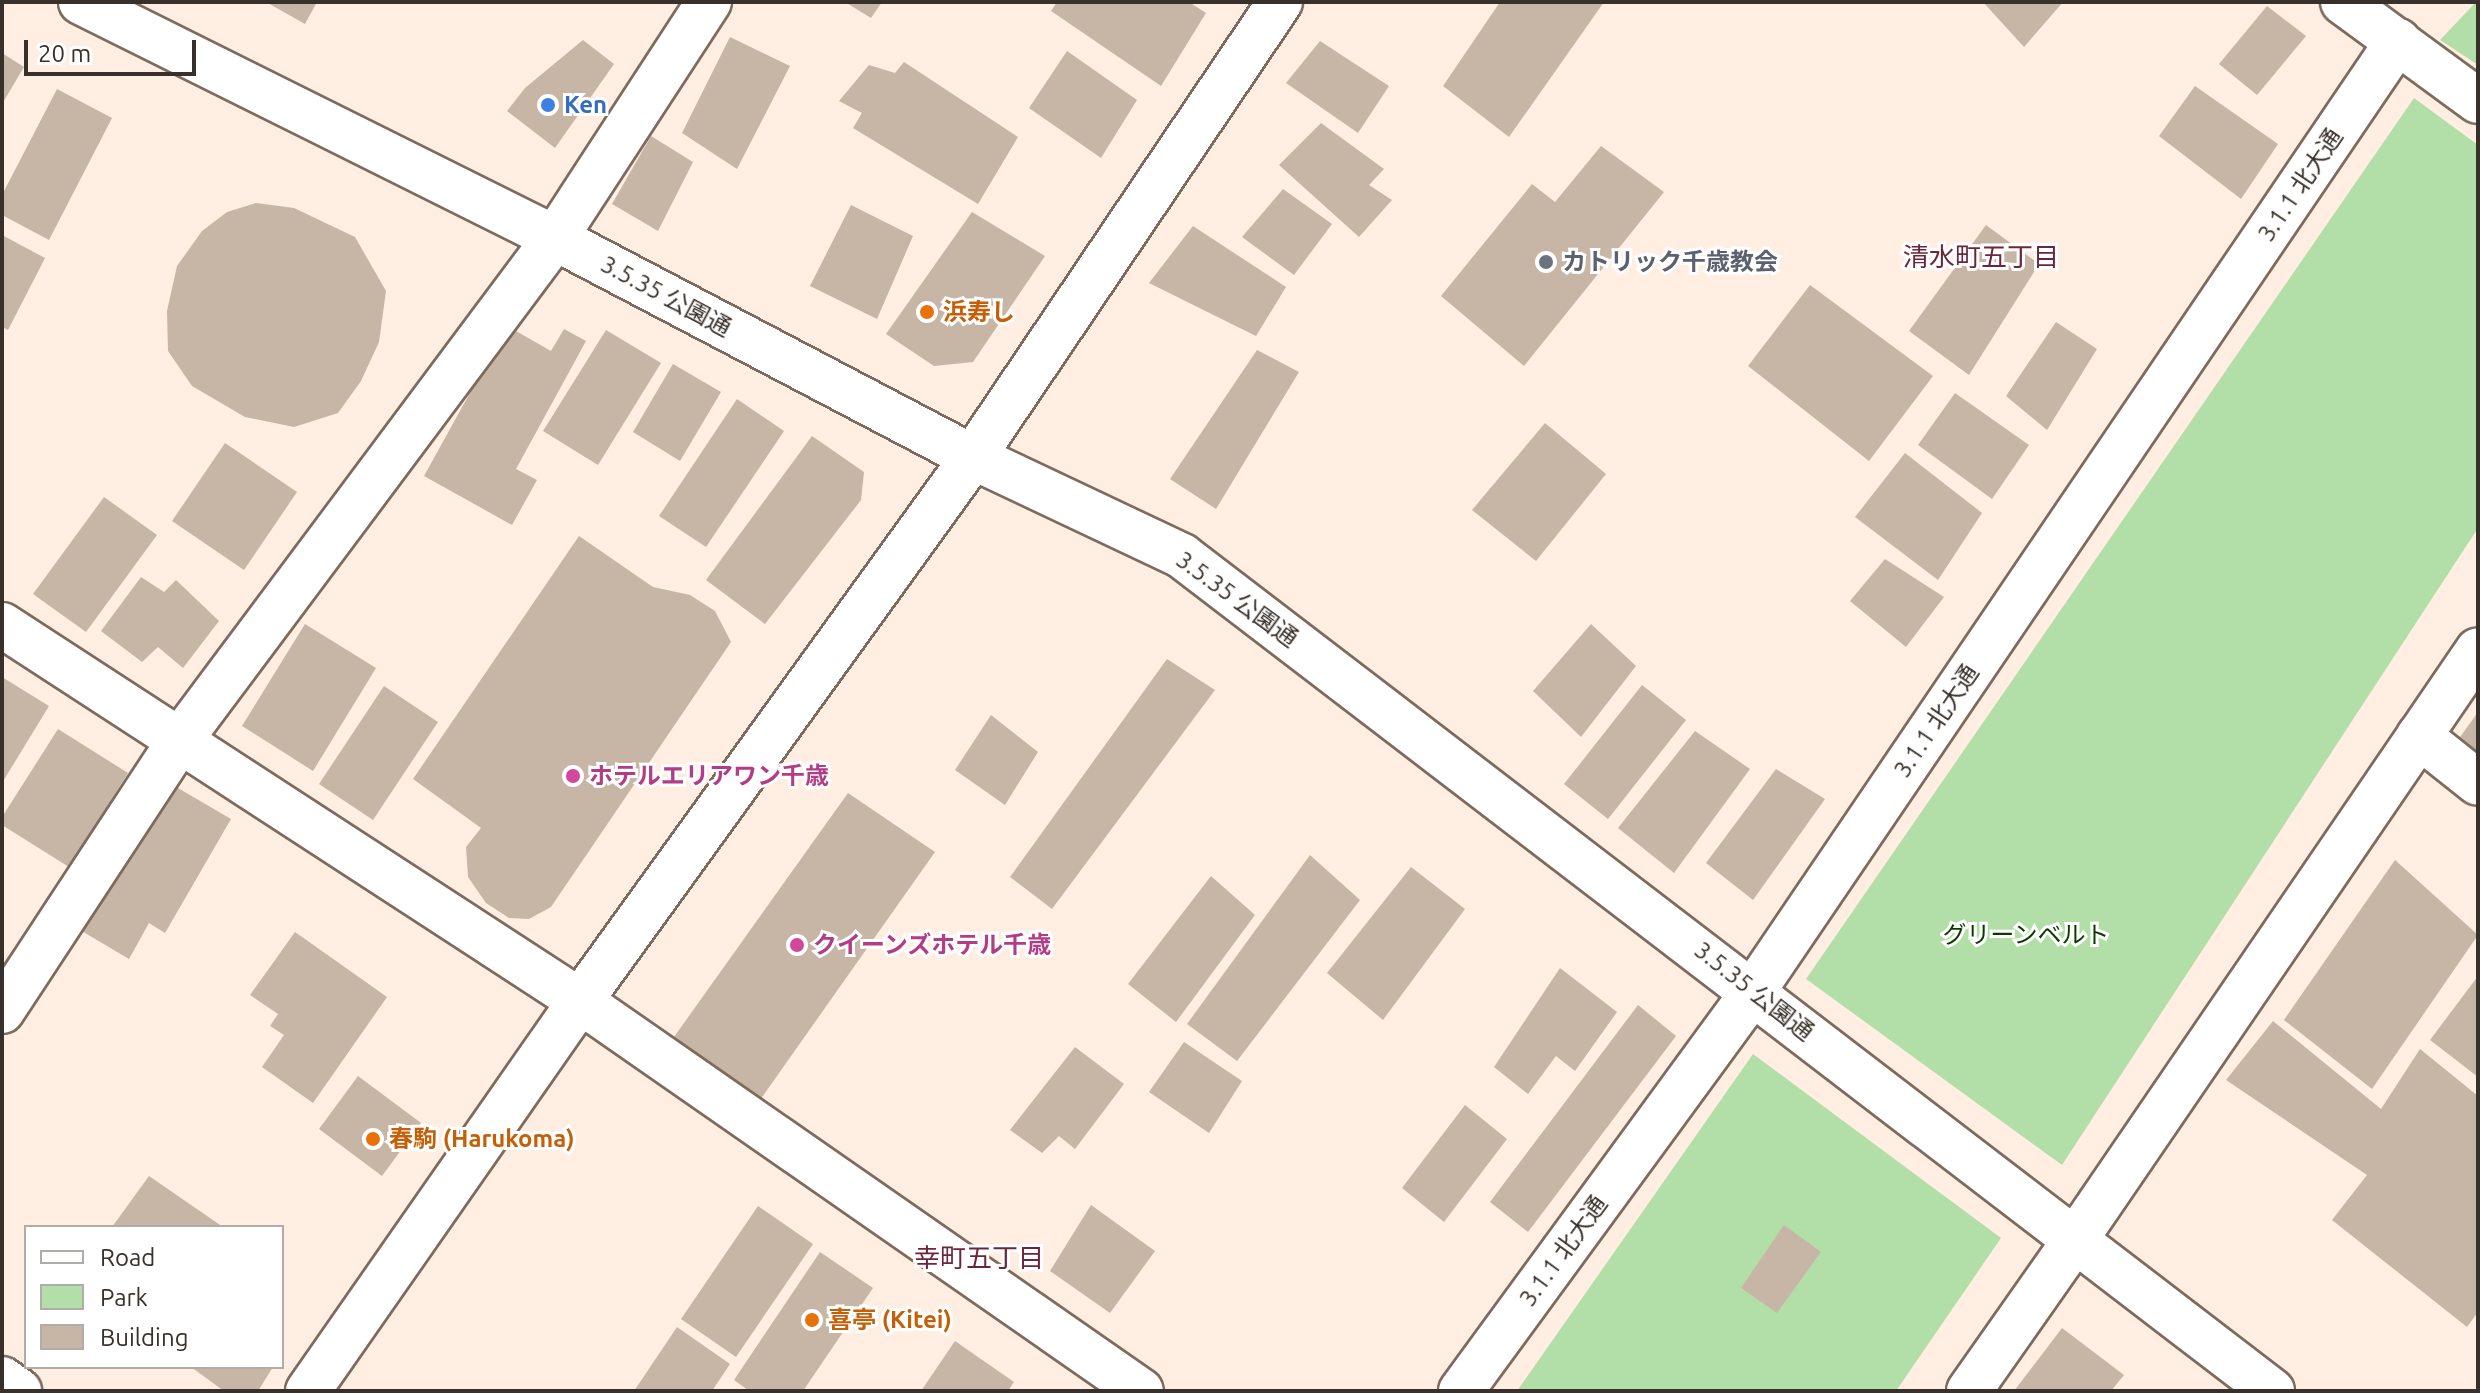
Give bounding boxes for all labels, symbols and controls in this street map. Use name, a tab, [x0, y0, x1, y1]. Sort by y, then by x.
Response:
scale bar	[28, 24, 200, 74]
text: 20 m	[38, 40, 91, 67]
place label: Ken	[564, 91, 607, 119]
marker: Ken	[539, 96, 557, 114]
street label: 3.1.1 北大通	[2252, 123, 2348, 247]
district label: 清水町五丁目	[1903, 241, 2059, 273]
place label: カトリック千歳教会	[1562, 248, 1778, 276]
street label: 3.5.35 公園通	[596, 250, 736, 342]
marker: カトリック千歳教会	[1537, 253, 1555, 271]
place label: 浜寿し	[943, 298, 1015, 326]
marker: 浜寿し	[918, 303, 936, 321]
street label: 3.5.35 公園通	[1171, 545, 1303, 653]
street label: 3.1.1 北大通	[1888, 659, 1984, 783]
place label: ホテルエリアワン千歳	[589, 762, 829, 790]
marker: ホテルエリアワン千歳	[564, 767, 582, 785]
park label: グリーンベルト	[1942, 921, 2110, 949]
place label: クイーンズホテル千歳	[813, 931, 1053, 959]
street label: 3.5.35 公園通	[1689, 935, 1819, 1047]
marker: クイーンズホテル千歳	[788, 936, 806, 954]
place label: 春駒 (Harukoma)	[389, 1125, 574, 1153]
marker: 春駒 (Harukoma)	[364, 1130, 382, 1148]
street label: 3.1.1 北大通	[1513, 1190, 1613, 1312]
legend	[24, 1225, 284, 1369]
district label: 幸町五丁目	[914, 1242, 1044, 1274]
text: Road	[100, 1244, 155, 1271]
text: Park	[100, 1284, 148, 1311]
place label: 喜亭 (Kitei)	[828, 1306, 952, 1334]
marker: 喜亭 (Kitei)	[803, 1311, 821, 1329]
text: Building	[100, 1324, 188, 1351]

